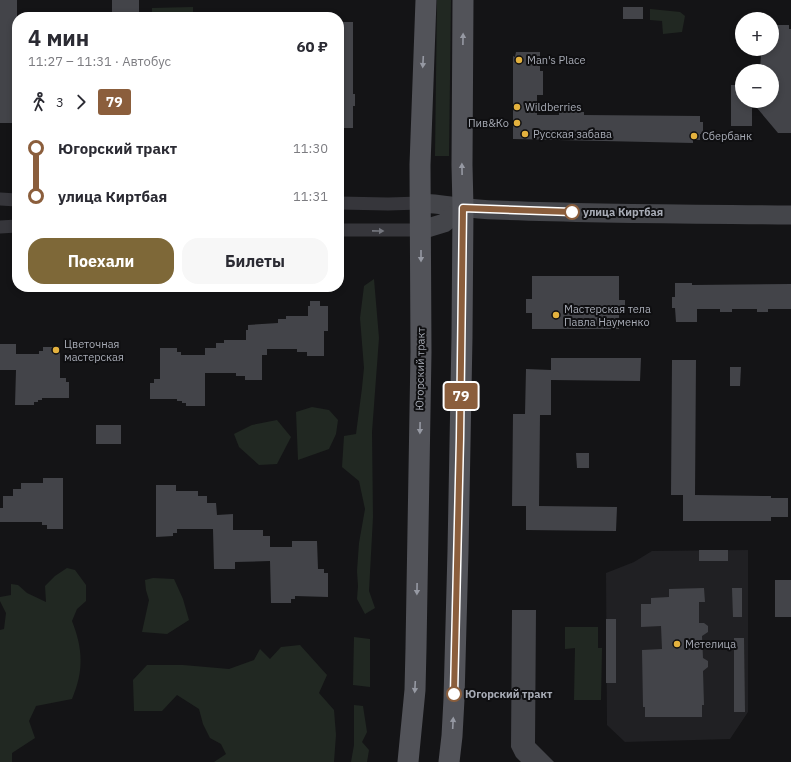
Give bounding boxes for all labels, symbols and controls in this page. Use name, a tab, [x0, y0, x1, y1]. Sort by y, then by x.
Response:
map controls	[735, 12, 779, 108]
button: +	[735, 12, 779, 56]
text: 4 мин	[28, 23, 89, 52]
one-way arrow	[460, 32, 466, 45]
text: 60 ₽	[297, 37, 328, 56]
text: 11:27 – 11:31 · Автобус	[28, 53, 171, 70]
place label: Man's Place	[527, 53, 586, 67]
marker: Man's Place	[514, 55, 524, 65]
one-way arrow	[420, 56, 427, 68]
button: −	[735, 64, 779, 108]
icon: walk	[28, 91, 50, 113]
icon: forward	[70, 91, 92, 113]
text: 79	[106, 93, 123, 111]
text: 3	[56, 94, 64, 111]
place label: Wildberries	[525, 100, 582, 114]
marker: Wildberries	[512, 102, 522, 112]
place label: Пив&Ко	[468, 116, 509, 130]
marker: Пив&Ко	[512, 118, 522, 128]
place label: Русская забава	[533, 127, 612, 141]
marker: Русская забава	[520, 129, 530, 139]
place label: Сбербанк	[702, 129, 752, 143]
marker: Сбербанк	[689, 131, 699, 141]
text: Югорский тракт	[58, 139, 177, 158]
text: 11:30	[293, 140, 328, 157]
one-way arrow	[459, 162, 465, 175]
text: улица Киртбая	[58, 187, 167, 206]
text: 11:31	[293, 188, 328, 205]
marker: улица Киртбая	[564, 204, 580, 220]
place label: улица Киртбая	[583, 205, 663, 219]
one-way arrow	[372, 228, 385, 234]
button: Поехали	[28, 238, 174, 284]
button: Билеты	[182, 238, 328, 284]
one-way arrow	[418, 250, 424, 263]
place label: Мастерская тела Павла Науменко	[564, 302, 651, 329]
marker: Мастерская тела Павла Науменко	[551, 310, 561, 320]
street label: Югорский тракт	[412, 327, 428, 411]
place label: Цветочная мастерская	[64, 337, 124, 364]
marker: Цветочная мастерская	[51, 345, 61, 355]
line badge: 79	[443, 383, 479, 409]
text: 79	[453, 387, 469, 405]
one-way arrow	[416, 422, 423, 434]
one-way arrow	[414, 583, 420, 596]
place label: Метелица	[685, 637, 736, 651]
marker: Метелица	[672, 639, 682, 649]
one-way arrow	[411, 681, 418, 693]
marker: Югорский тракт	[446, 686, 462, 702]
place label: Югорский тракт	[465, 687, 553, 701]
one-way arrow	[449, 717, 456, 729]

